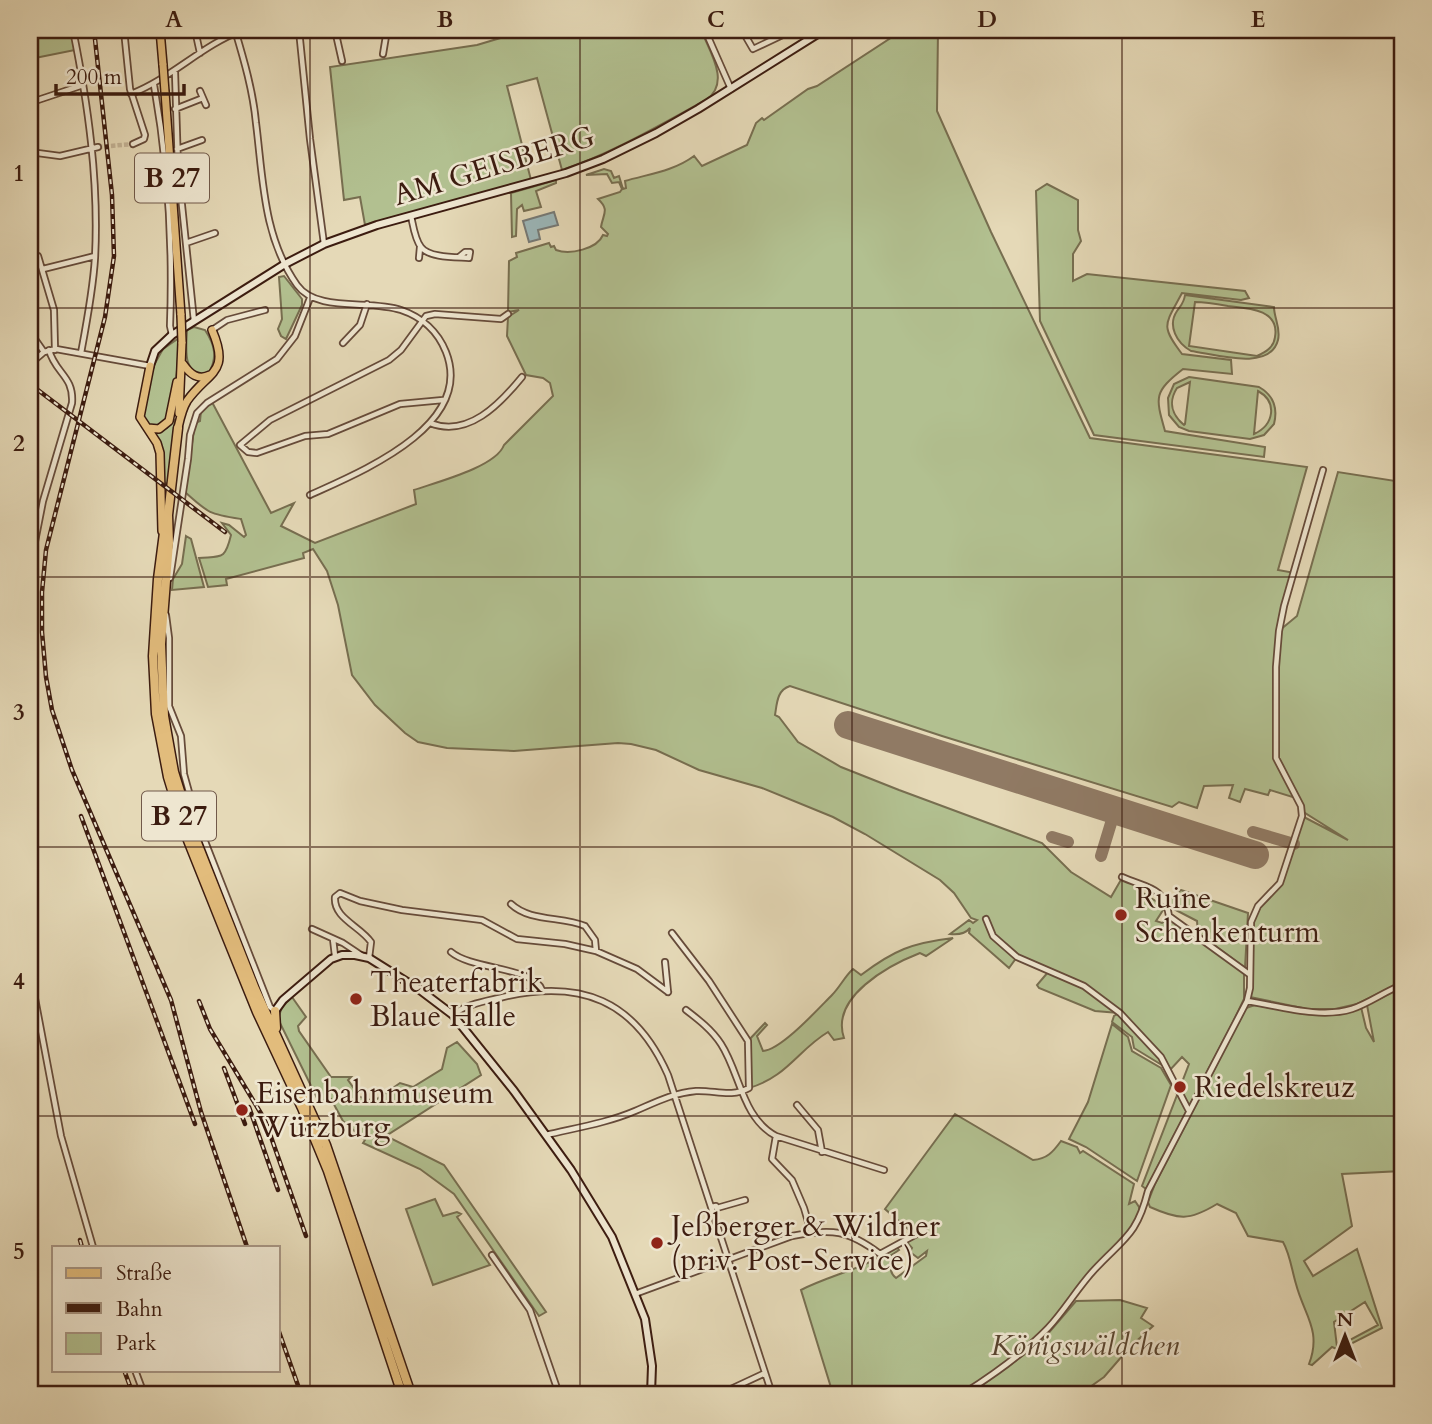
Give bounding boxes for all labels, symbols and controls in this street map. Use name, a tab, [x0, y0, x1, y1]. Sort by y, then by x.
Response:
text: A	[165, 4, 183, 35]
text: B	[437, 4, 453, 35]
text: C	[707, 4, 725, 35]
text: D	[977, 4, 997, 35]
text: E	[1251, 4, 1265, 35]
scale bar	[56, 52, 184, 96]
text: 200 m	[66, 63, 122, 92]
street label: AM GEISBERG	[388, 116, 600, 216]
road number: B 27	[135, 154, 209, 202]
text: 1	[13, 158, 25, 189]
text: 2	[13, 428, 25, 459]
text: 3	[13, 697, 25, 728]
road number: B 27	[142, 792, 216, 840]
place label: Ruine Schenkenturm	[1135, 878, 1320, 953]
marker: Ruine Schenkenturm	[1113, 907, 1129, 923]
place label: Theaterfabrik Blaue Halle	[370, 962, 543, 1037]
text: 4	[13, 966, 25, 997]
marker: Theaterfabrik Blaue Halle	[348, 991, 364, 1007]
place label: Riedelskreuz	[1194, 1067, 1355, 1108]
place label: Eisenbahnmuseum Würzburg	[255, 1073, 494, 1148]
marker: Riedelskreuz	[1172, 1079, 1188, 1095]
marker: Eisenbahnmuseum Würzburg	[234, 1102, 250, 1118]
place label: Jeßberger & Wildner (priv. Post-Service)	[667, 1206, 940, 1281]
marker: Jeßberger & Wildner (priv. Post-Service)	[649, 1235, 665, 1251]
text: 5	[13, 1236, 25, 1267]
legend	[52, 1246, 280, 1372]
text: Straße	[116, 1259, 172, 1288]
text: Bahn	[116, 1295, 163, 1324]
north arrow	[1310, 1302, 1380, 1372]
text: N	[1337, 1307, 1354, 1333]
park label: Königswäldchen	[991, 1325, 1180, 1366]
text: Park	[116, 1329, 157, 1358]

